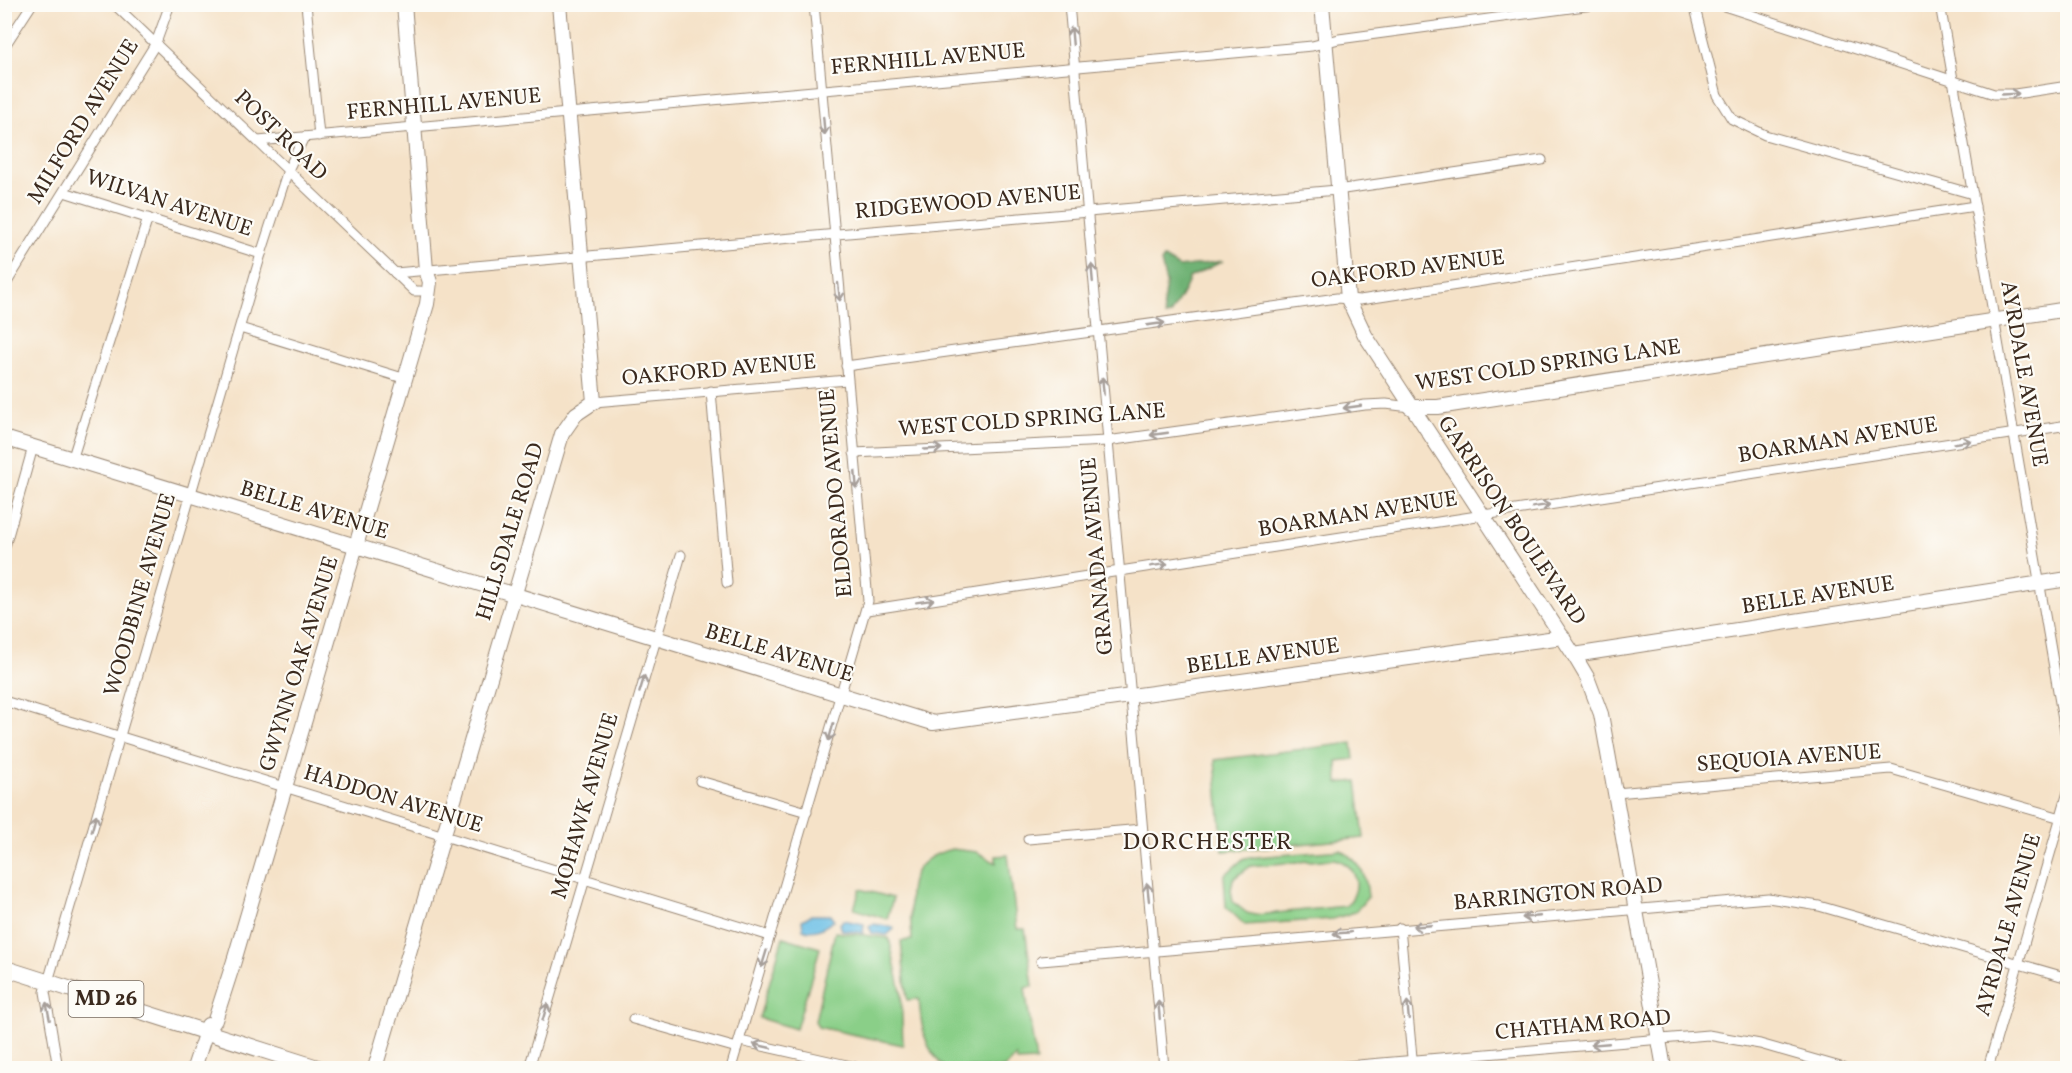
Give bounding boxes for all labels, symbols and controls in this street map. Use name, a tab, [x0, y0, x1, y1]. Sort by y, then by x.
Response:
one-way arrow	[1066, 26, 1077, 46]
street label: MILFORD AVENUE	[21, 33, 147, 211]
street label: FERNHILL AVENUE	[829, 36, 1027, 84]
street label: FERNHILL AVENUE	[345, 81, 543, 129]
street label: POST ROAD	[226, 84, 334, 188]
one-way arrow	[2000, 88, 2020, 99]
one-way arrow	[819, 115, 830, 135]
street label: WILVAN AVENUE	[82, 162, 256, 246]
street label: RIDGEWOOD AVENUE	[854, 178, 1082, 228]
street label: OAKFORD AVENUE	[1309, 243, 1507, 297]
one-way arrow	[1086, 264, 1097, 284]
street label: AYRDALE AVENUE	[1991, 278, 2055, 470]
one-way arrow	[834, 282, 845, 302]
one-way arrow	[1146, 318, 1166, 329]
street label: WEST COLD SPRING LANE	[1413, 332, 1683, 400]
street label: OAKFORD AVENUE	[621, 347, 817, 395]
one-way arrow	[1097, 377, 1108, 397]
street label: ELDORADO AVENUE	[812, 387, 862, 599]
street label: WEST COLD SPRING LANE	[897, 396, 1167, 446]
one-way arrow	[1342, 401, 1362, 412]
street label: GARRISON BOULEVARD	[1429, 410, 1593, 632]
street label: BOARMAN AVENUE	[1736, 410, 1940, 472]
one-way arrow	[1149, 429, 1169, 440]
one-way arrow	[1952, 436, 1972, 447]
street label: HILLSDALE ROAD	[469, 439, 553, 625]
one-way arrow	[922, 444, 942, 455]
street label: GRANADA AVENUE	[1074, 456, 1122, 656]
one-way arrow	[851, 469, 862, 489]
street label: BELLE AVENUE	[236, 474, 392, 548]
street label: BOARMAN AVENUE	[1256, 484, 1460, 546]
street label: WOODBINE AVENUE	[97, 490, 185, 700]
one-way arrow	[1531, 501, 1551, 512]
street label: GWYNN OAK AVENUE	[252, 553, 348, 775]
one-way arrow	[1148, 560, 1168, 571]
street label: BELLE AVENUE	[1739, 569, 1897, 623]
one-way arrow	[914, 595, 934, 606]
street label: BELLE AVENUE	[701, 617, 857, 691]
street label: BELLE AVENUE	[1185, 631, 1341, 683]
one-way arrow	[637, 675, 648, 694]
street label: MOHAWK AVENUE	[545, 709, 627, 903]
one-way arrow	[825, 722, 836, 741]
street label: SEQUOIA AVENUE	[1696, 737, 1882, 781]
street label: HADDON AVENUE	[300, 758, 486, 842]
one-way arrow	[89, 814, 100, 833]
district label: DORCHESTER	[1122, 826, 1294, 860]
street label: AYRDALE AVENUE	[1968, 830, 2050, 1020]
street label: BARRINGTON ROAD	[1452, 870, 1664, 920]
one-way arrow	[1142, 882, 1153, 902]
one-way arrow	[1521, 912, 1541, 923]
one-way arrow	[1413, 921, 1433, 932]
one-way arrow	[1332, 928, 1352, 939]
one-way arrow	[758, 949, 769, 968]
road number: MD 26	[68, 981, 144, 1017]
one-way arrow	[1154, 1001, 1165, 1021]
one-way arrow	[1403, 1001, 1414, 1021]
one-way arrow	[42, 1002, 53, 1021]
one-way arrow	[540, 1003, 551, 1022]
street label: CHATHAM ROAD	[1494, 1003, 1672, 1049]
one-way arrow	[753, 1039, 772, 1051]
one-way arrow	[1591, 1039, 1611, 1050]

